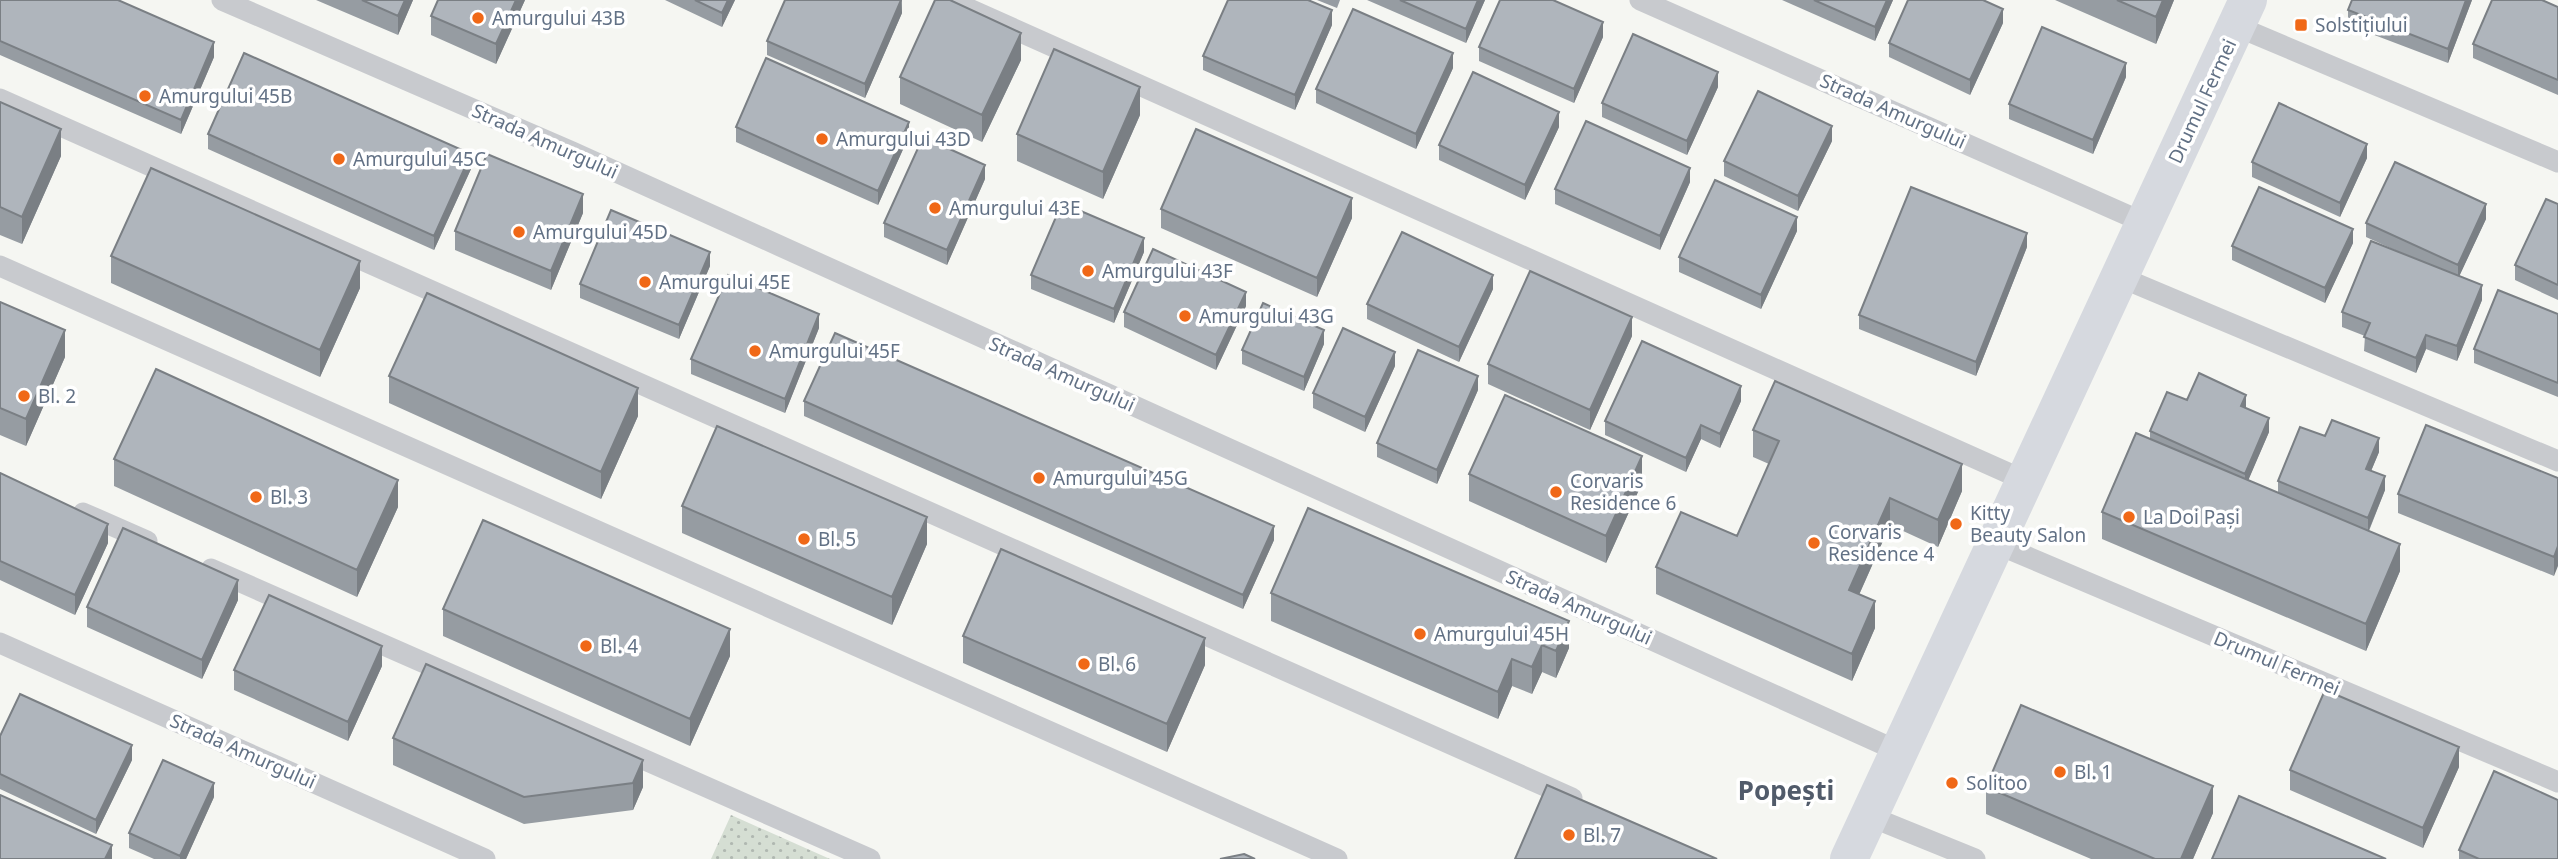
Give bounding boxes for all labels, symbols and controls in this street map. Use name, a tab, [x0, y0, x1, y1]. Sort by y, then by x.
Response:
place label: Amurgului 43B	[492, 5, 625, 31]
marker: Amurgului 43B	[470, 10, 486, 26]
place label: Solstițiului	[2315, 12, 2408, 38]
marker: Solstițiului	[2293, 17, 2309, 33]
street label: Drumul Fermei	[2162, 35, 2242, 167]
street label: Strada Amurgului	[1816, 67, 1970, 155]
place label: Amurgului 45B	[159, 83, 292, 109]
marker: Amurgului 45B	[137, 88, 153, 104]
street label: Strada Amurgului	[468, 97, 622, 185]
place label: Amurgului 43D	[836, 126, 971, 152]
marker: Amurgului 43D	[814, 131, 830, 147]
place label: Amurgului 45C	[353, 146, 486, 172]
marker: Amurgului 45C	[331, 151, 347, 167]
place label: Amurgului 43E	[949, 195, 1081, 221]
marker: Amurgului 43E	[927, 200, 943, 216]
place label: Amurgului 45D	[533, 219, 668, 245]
marker: Amurgului 45D	[511, 224, 527, 240]
place label: Amurgului 43F	[1102, 258, 1233, 284]
marker: Amurgului 43F	[1080, 263, 1096, 279]
place label: Amurgului 45E	[659, 269, 791, 295]
marker: Amurgului 45E	[637, 274, 653, 290]
place label: Amurgului 43G	[1199, 303, 1334, 329]
marker: Amurgului 43G	[1177, 308, 1193, 324]
street label: Strada Amurgului	[985, 330, 1139, 418]
place label: Amurgului 45F	[769, 338, 900, 364]
marker: Amurgului 45F	[747, 343, 763, 359]
place label: Bl. 2	[38, 383, 76, 409]
marker: Bl. 2	[16, 388, 32, 404]
place label: Amurgului 45G	[1053, 465, 1188, 491]
place label: Corvaris Residence 6	[1570, 468, 1676, 516]
marker: Amurgului 45G	[1031, 470, 1047, 486]
place label: Bl. 3	[270, 484, 308, 510]
marker: Corvaris Residence 6	[1548, 484, 1564, 500]
marker: Bl. 3	[248, 489, 264, 505]
place label: Kitty Beauty Salon	[1970, 500, 2086, 548]
place label: La Doi Pași	[2143, 504, 2240, 530]
marker: La Doi Pași	[2121, 509, 2137, 525]
marker: Kitty Beauty Salon	[1948, 516, 1964, 532]
place label: Corvaris Residence 4	[1828, 519, 1934, 567]
place label: Bl. 5	[818, 526, 856, 552]
marker: Bl. 5	[796, 531, 812, 547]
marker: Corvaris Residence 4	[1806, 535, 1822, 551]
street label: Strada Amurgului	[1502, 563, 1656, 651]
place label: Amurgului 45H	[1434, 621, 1569, 647]
street label: Drumul Fermei	[2210, 625, 2344, 701]
marker: Amurgului 45H	[1412, 626, 1428, 642]
place label: Bl. 4	[600, 633, 638, 659]
marker: Bl. 4	[578, 638, 594, 654]
place label: Bl. 6	[1098, 651, 1136, 677]
marker: Bl. 6	[1076, 656, 1092, 672]
street label: Strada Amurgului	[166, 707, 320, 795]
place label: Bl. 1	[2074, 759, 2112, 785]
marker: Bl. 1	[2052, 764, 2068, 780]
place label: Solitoo	[1966, 770, 2028, 796]
district label: Popești	[1738, 772, 1834, 808]
marker: Solitoo	[1944, 775, 1960, 791]
place label: Bl. 7	[1583, 822, 1621, 848]
marker: Bl. 7	[1561, 827, 1577, 843]

